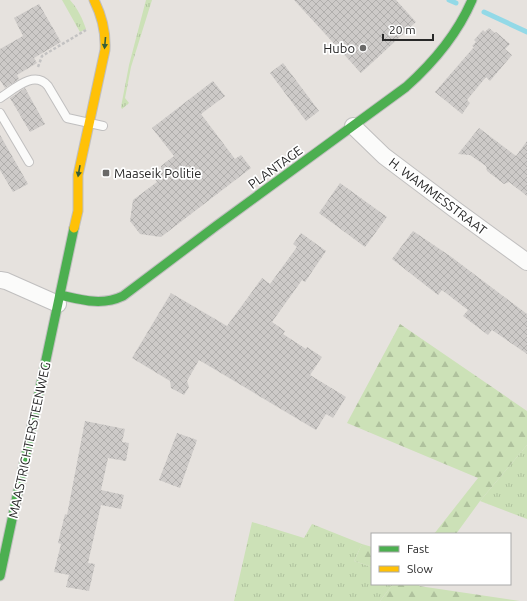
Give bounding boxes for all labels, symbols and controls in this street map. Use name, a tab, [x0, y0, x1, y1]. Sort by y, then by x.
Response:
scale bar	[383, 16, 433, 42]
text: 20 m	[389, 23, 416, 36]
one-way arrow	[102, 37, 109, 49]
place label: Hubo	[323, 41, 355, 55]
marker: Hubo	[358, 43, 368, 53]
street label: PLANTAGE	[245, 143, 305, 191]
street label: H. WAMMESSTRAAT	[386, 155, 490, 237]
one-way arrow	[76, 165, 82, 177]
place label: Maaseik Politie	[114, 166, 201, 180]
marker: Maaseik Politie	[101, 168, 111, 178]
street label: MAASTRICHTERSTEENWEG	[6, 361, 52, 519]
legend	[371, 533, 511, 585]
text: Fast	[407, 542, 429, 555]
text: Slow	[407, 562, 433, 575]

